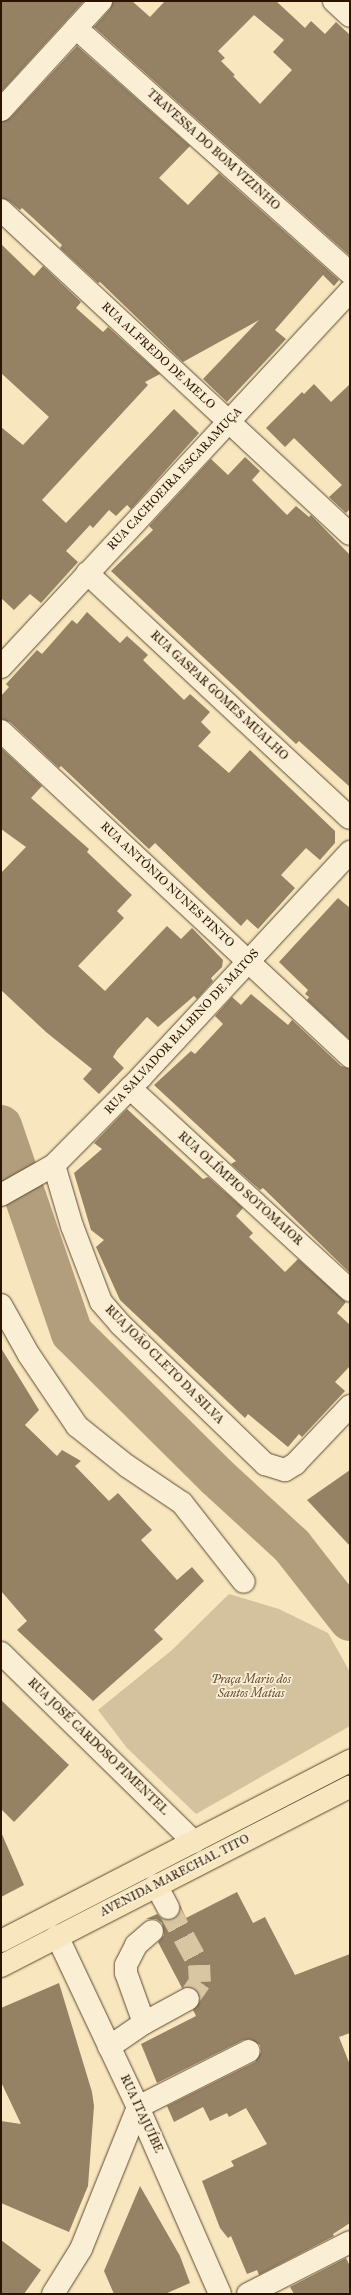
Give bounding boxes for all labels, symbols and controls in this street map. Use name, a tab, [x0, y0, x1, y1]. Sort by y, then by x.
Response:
street label: TRAVESSA DO BOM VIZINHO	[144, 86, 282, 214]
street label: RUA ALFREDO DE MELO	[98, 299, 218, 413]
street label: RUA CACHOEIRA ESCARAMUÇA	[105, 404, 245, 554]
street label: RUA GASPAR GOMES MUALHO	[147, 628, 291, 764]
street label: RUA ANTÔNIO NUNES PINTO	[97, 819, 237, 951]
street label: RUA SALVADOR BALBINO DE MATOS	[102, 947, 262, 1117]
street label: RUA OLÍMPIO SOTOMAIOR	[175, 1129, 305, 1249]
street label: RUA JOÃO CLETO DA SILVA	[102, 1303, 226, 1427]
park label: Praça Mario dos Santos Matias	[211, 1673, 291, 1701]
street label: RUA JOSÉ CARDOSO PIMENTEL	[24, 1676, 172, 1818]
street label: AVENIDA MARECHAL TITO	[98, 1832, 252, 1920]
street label: RUA ITAJUÍBE	[117, 2073, 165, 2155]

